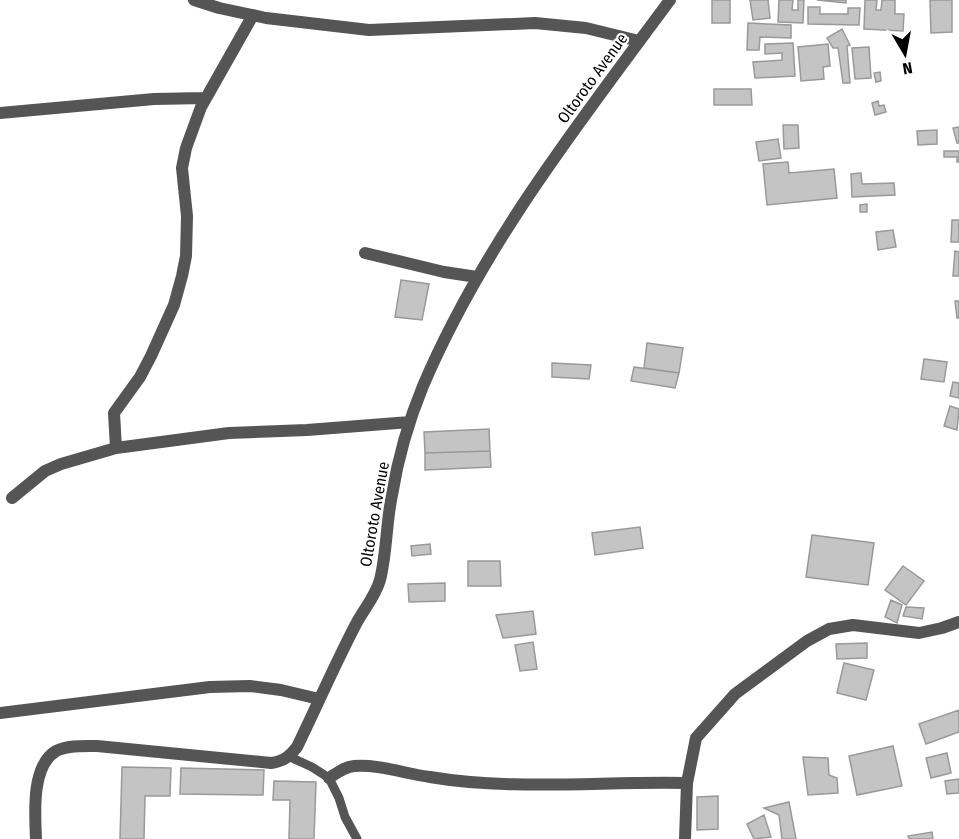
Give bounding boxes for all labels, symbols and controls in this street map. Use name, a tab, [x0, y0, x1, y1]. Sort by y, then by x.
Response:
north arrow	[875, 24, 935, 84]
street label: Oltoroto Avenue	[553, 30, 631, 127]
text: N	[901, 58, 914, 78]
street label: Oltoroto Avenue	[356, 460, 393, 568]

